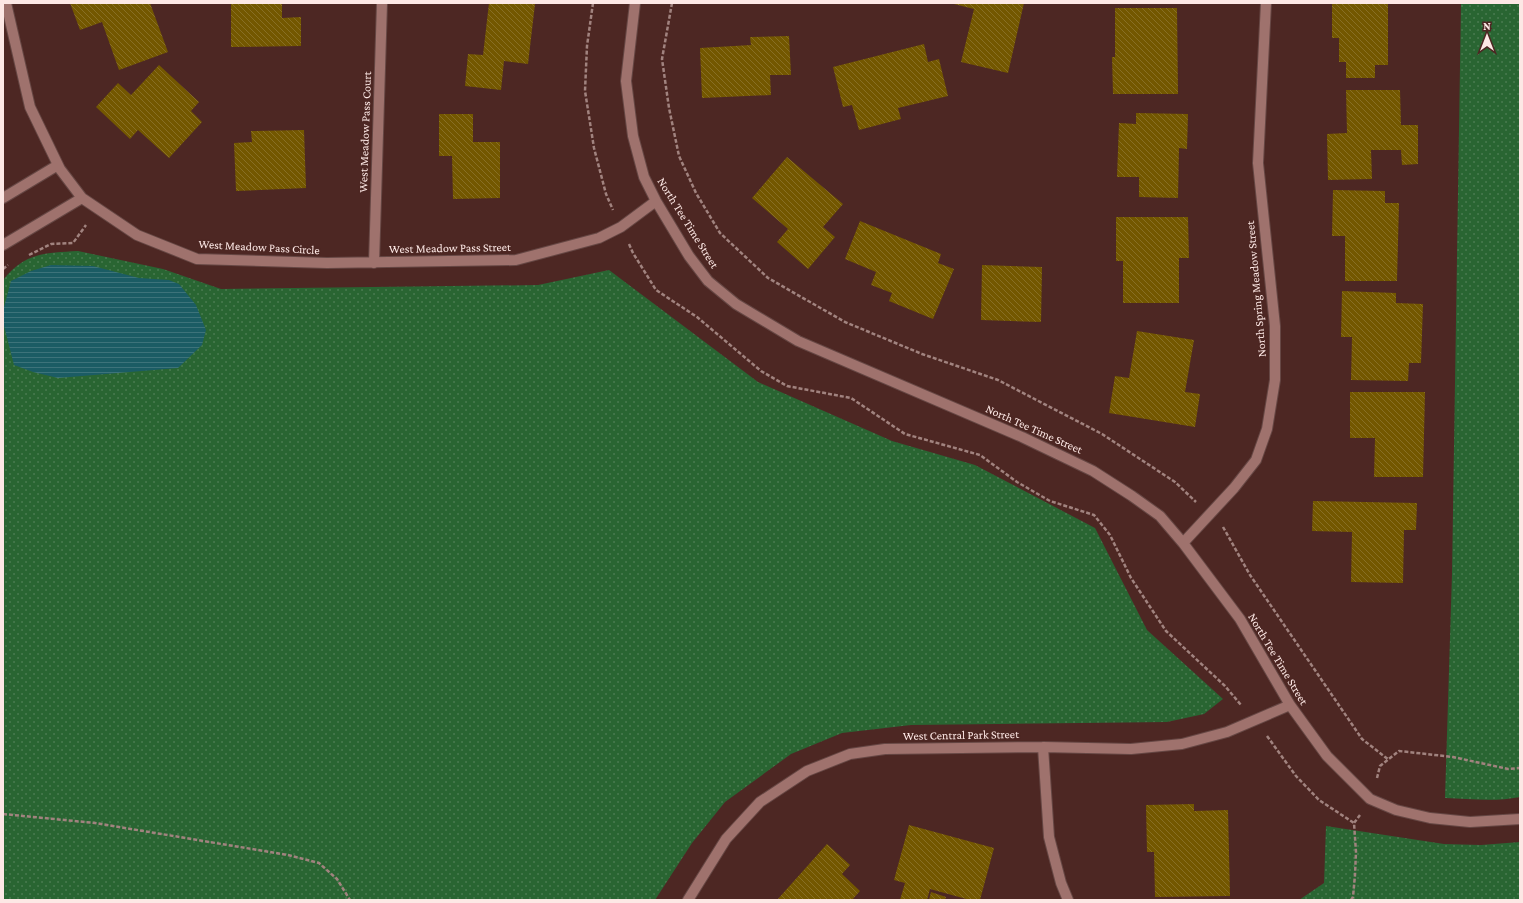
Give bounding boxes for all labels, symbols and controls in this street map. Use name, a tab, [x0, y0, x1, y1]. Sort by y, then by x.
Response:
north arrow	[1467, 16, 1507, 56]
text: N	[1483, 20, 1491, 32]
street label: West Meadow Pass Court	[356, 70, 374, 193]
street label: North Tee Time Street	[654, 175, 722, 272]
street label: North Spring Meadow Street	[1243, 219, 1269, 358]
street label: West Meadow Pass Circle	[198, 237, 320, 257]
street label: West Meadow Pass Street	[389, 240, 512, 256]
street label: North Tee Time Street	[983, 401, 1086, 457]
street label: North Tee Time Street	[1245, 611, 1311, 708]
street label: West Central Park Street	[903, 727, 1020, 743]

